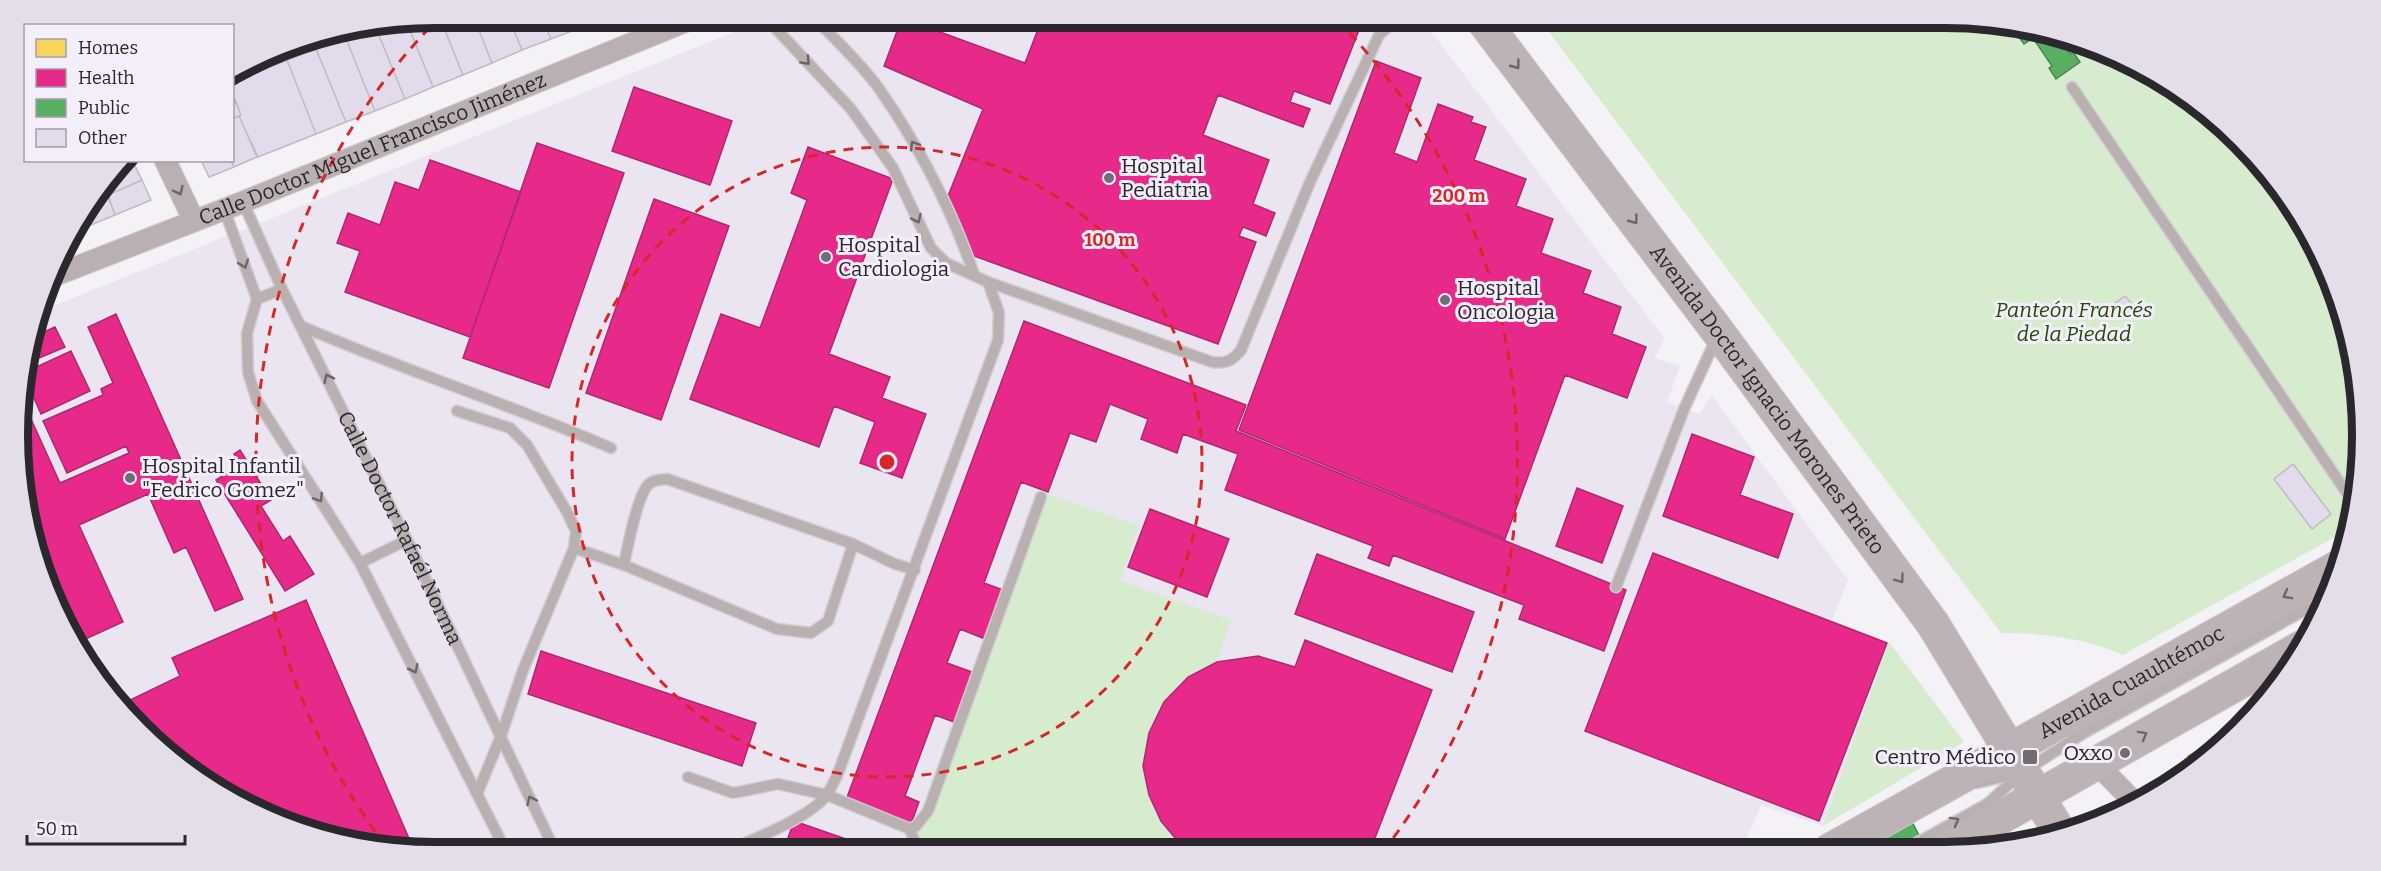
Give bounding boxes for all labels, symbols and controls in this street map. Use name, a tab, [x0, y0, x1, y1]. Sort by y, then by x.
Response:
legend	[24, 24, 234, 162]
text: Homes	[78, 37, 138, 59]
one-way arrow	[799, 55, 810, 65]
one-way arrow	[1509, 58, 1520, 69]
text: Health	[78, 67, 134, 89]
street label: Calle Doctor Miguel Francisco Jiménez	[195, 67, 550, 231]
text: Public	[78, 97, 130, 119]
text: Other	[78, 127, 127, 149]
one-way arrow	[909, 141, 921, 151]
place label: Hospital Pediatria	[1121, 153, 1209, 203]
marker: Hospital Pediatria	[1102, 171, 1116, 185]
one-way arrow	[172, 184, 184, 195]
text: 200 m	[1432, 185, 1486, 207]
one-way arrow	[910, 213, 922, 224]
one-way arrow	[1626, 213, 1637, 224]
text: 100 m	[1084, 229, 1136, 251]
place label: Hospital Cardiologia	[838, 232, 950, 282]
street label: Avenida Doctor Ignacio Morones Prieto	[1644, 239, 1890, 560]
marker: Hospital Cardiologia	[819, 250, 833, 264]
one-way arrow	[237, 258, 250, 269]
place label: Hospital Oncologia	[1457, 275, 1556, 325]
marker: Hospital Oncologia	[1438, 293, 1452, 307]
park label: Panteón Francés de la Piedad	[1995, 297, 2153, 347]
one-way arrow	[323, 374, 335, 385]
street label: Calle Doctor Rafaél Norma	[332, 407, 468, 650]
centre of rings	[877, 452, 897, 472]
place label: Hospital Infantil "Fedrico Gomez"	[142, 453, 304, 503]
marker: Hospital Infantil "Fedrico Gomez"	[123, 471, 137, 485]
one-way arrow	[312, 492, 323, 503]
one-way arrow	[1893, 573, 1904, 584]
one-way arrow	[2283, 588, 2293, 599]
street label: Avenida Cuauhtémoc	[2034, 620, 2229, 744]
one-way arrow	[406, 662, 418, 673]
one-way arrow	[2137, 731, 2147, 742]
place label: Oxxo	[2063, 740, 2113, 766]
place label: Centro Médico	[1875, 744, 2016, 770]
marker: Oxxo	[2118, 746, 2132, 760]
marker: Centro Médico	[2021, 748, 2039, 766]
one-way arrow	[527, 795, 539, 806]
scale bar	[27, 808, 184, 846]
one-way arrow	[1949, 817, 1959, 829]
text: 50 m	[36, 818, 78, 840]

